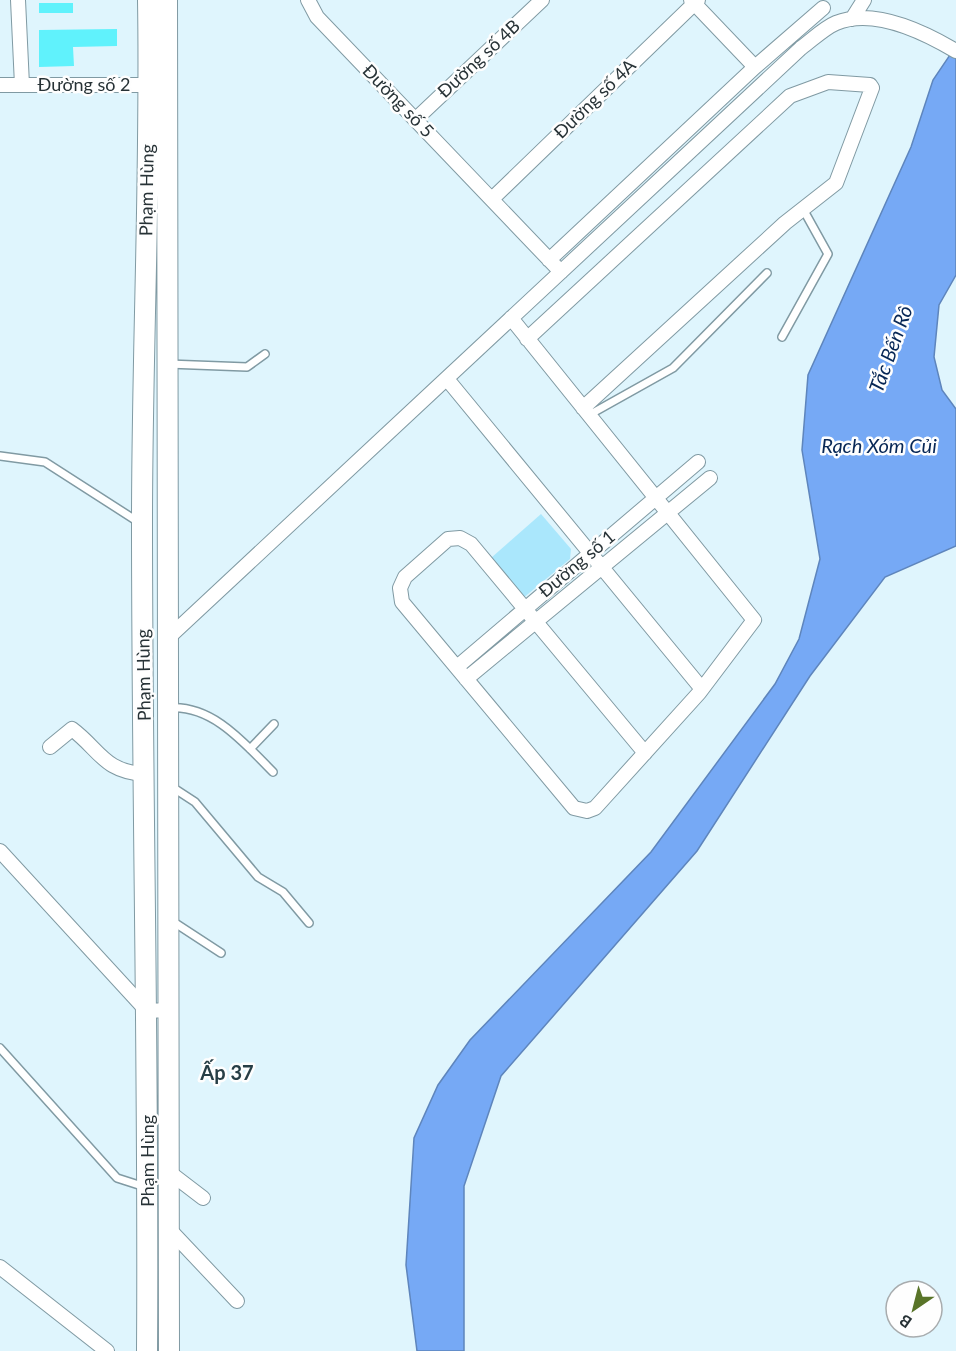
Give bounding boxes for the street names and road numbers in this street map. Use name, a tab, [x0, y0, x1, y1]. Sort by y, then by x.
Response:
street label: Đường số 4B	[433, 15, 524, 102]
street label: Đường số 4A	[549, 53, 640, 143]
street label: Đường số 5	[358, 59, 439, 141]
street label: Đường số 2	[37, 73, 131, 95]
street label: Phạm Hùng	[134, 144, 158, 236]
street label: Đường số 1	[534, 525, 619, 602]
street label: Phạm Hùng	[131, 629, 155, 721]
street label: Phạm Hùng	[136, 1115, 158, 1207]

